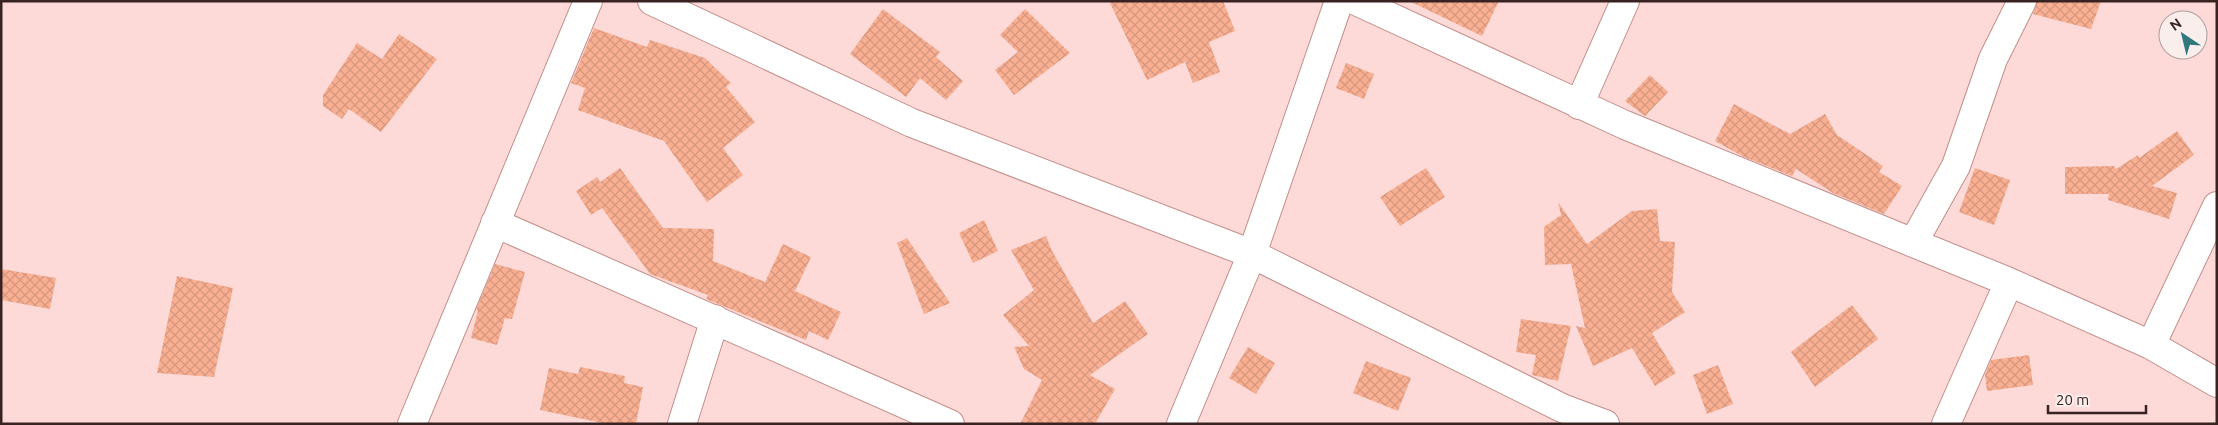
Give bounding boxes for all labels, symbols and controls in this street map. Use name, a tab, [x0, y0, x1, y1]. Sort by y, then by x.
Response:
north arrow	[2158, 10, 2208, 60]
text: N	[2167, 15, 2184, 34]
scale bar	[2048, 382, 2146, 414]
text: 20 m	[2056, 391, 2089, 408]

